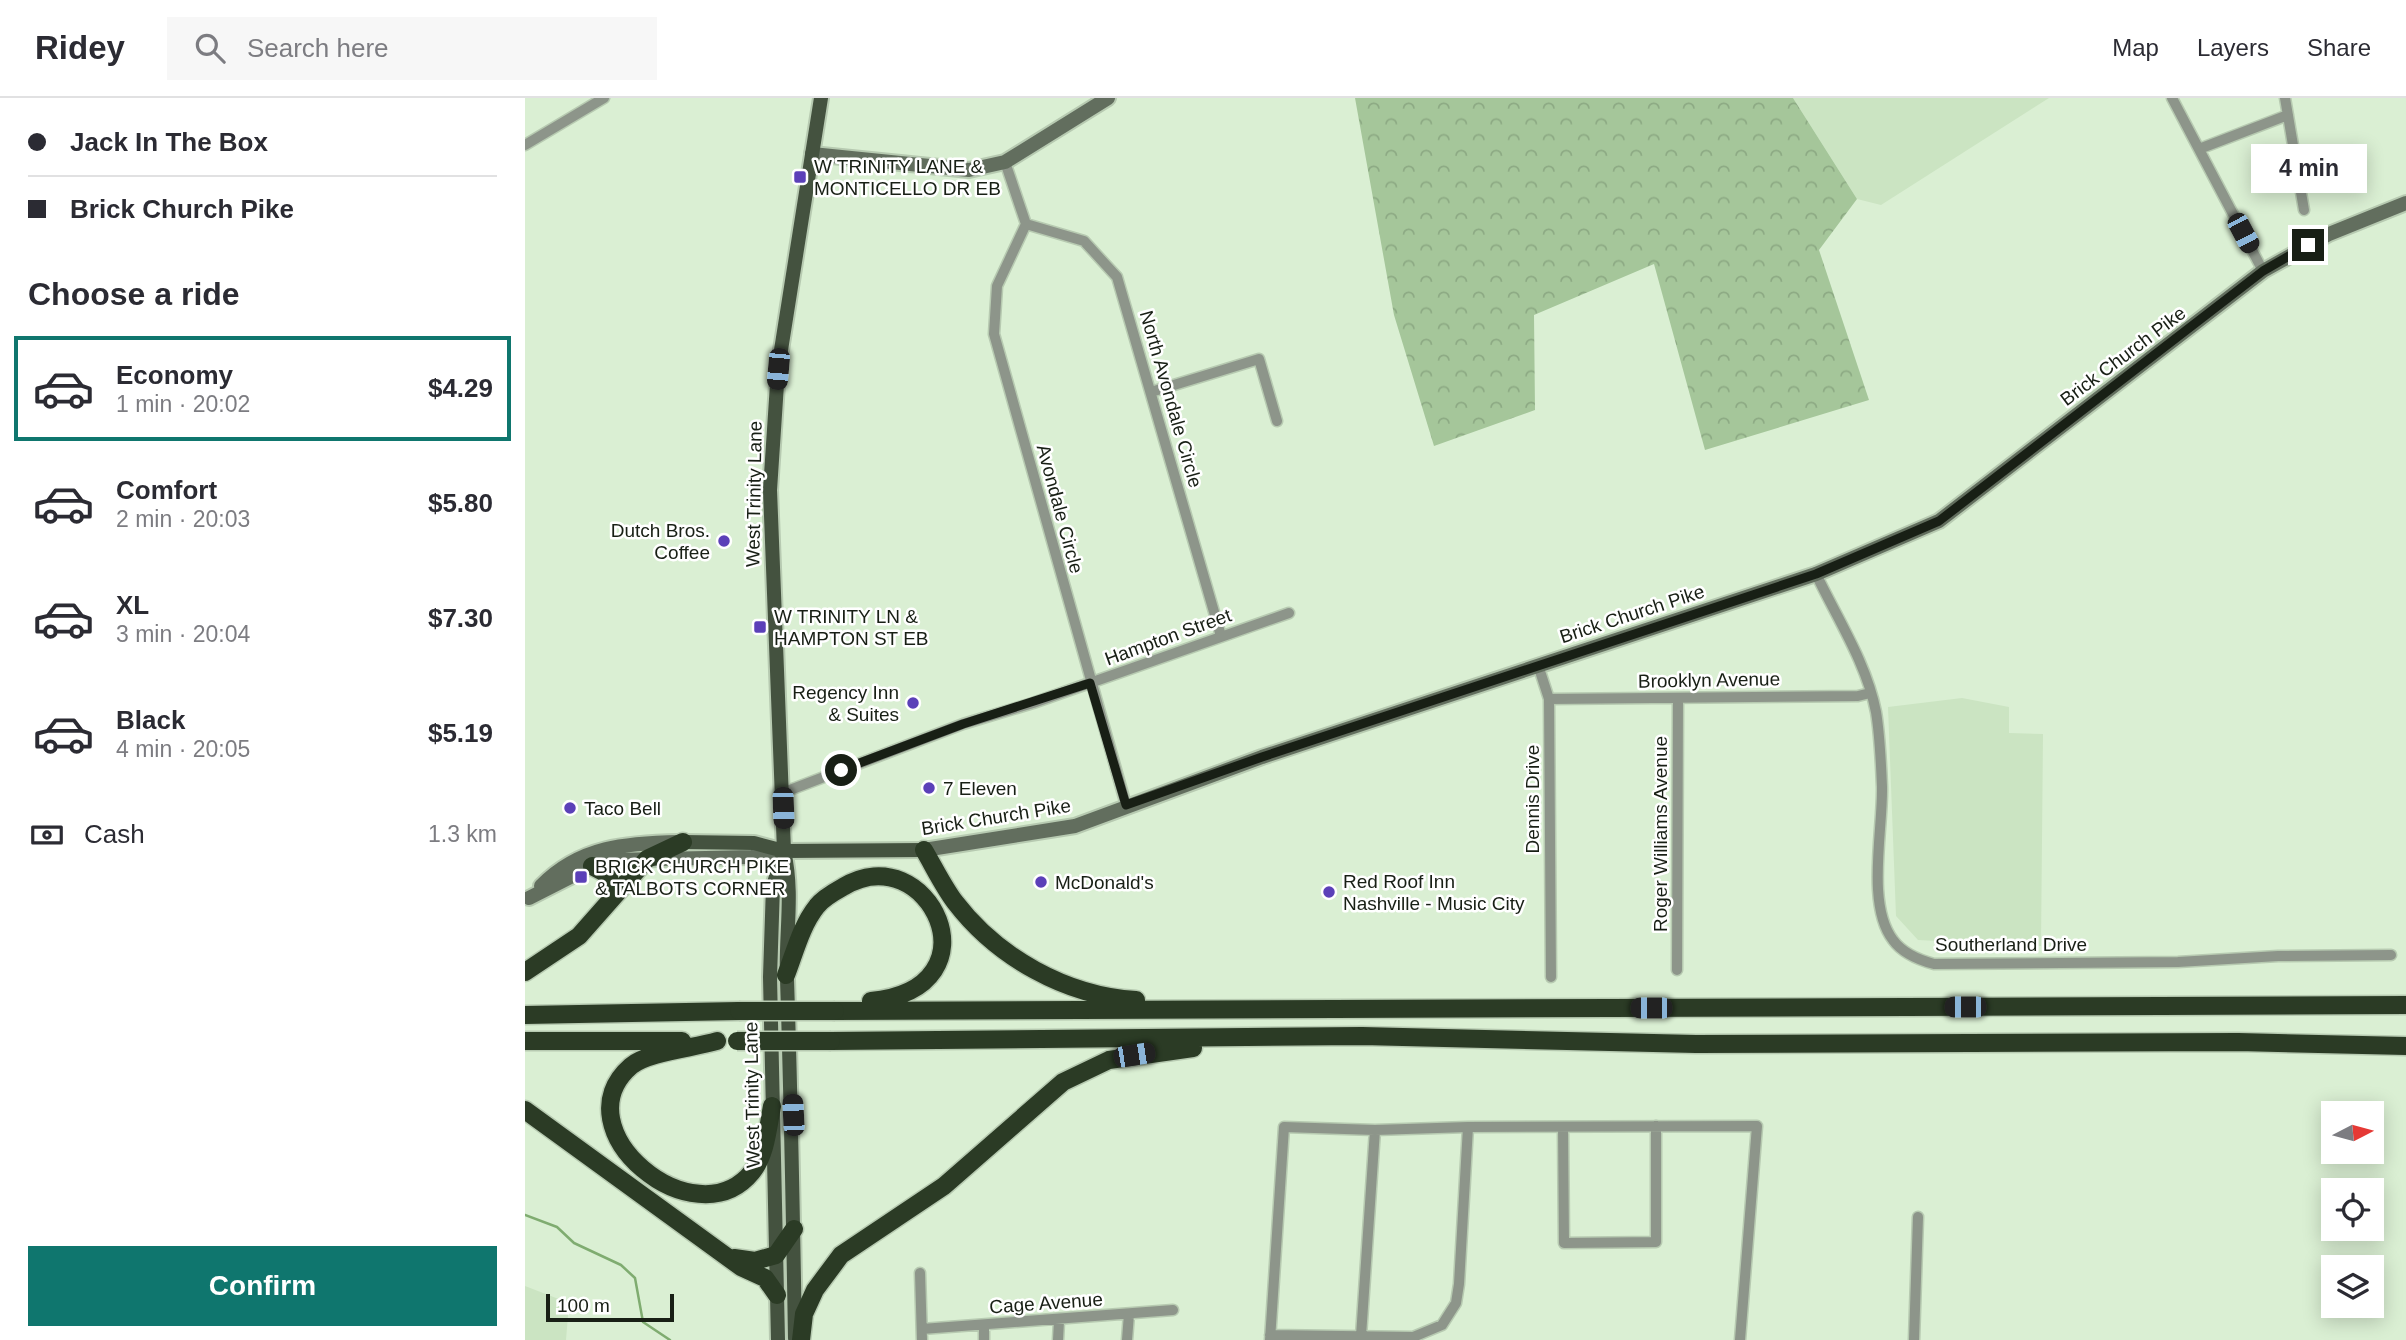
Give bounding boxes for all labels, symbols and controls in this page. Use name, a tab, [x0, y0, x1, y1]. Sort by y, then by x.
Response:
search box	[167, 17, 657, 80]
text: Ridey	[35, 29, 125, 66]
icon: search	[191, 29, 229, 67]
text: Search here	[247, 33, 389, 63]
text: Map	[2112, 34, 2159, 61]
text: Layers	[2197, 34, 2269, 61]
text: Share	[2307, 34, 2371, 61]
text: Jack In The Box	[70, 127, 268, 157]
callout: 4 min	[2250, 144, 2366, 192]
text: 4 min	[2279, 155, 2339, 181]
place label: W TRINITY LANE & MONTICELLO DR EB	[814, 156, 1001, 199]
marker: W TRINITY LANE & MONTICELLO DR EB	[792, 169, 808, 185]
text: Brick Church Pike	[70, 194, 294, 224]
car	[2224, 210, 2263, 256]
route end	[2292, 229, 2324, 261]
text: Choose a ride	[28, 276, 240, 312]
street label: Brick Church Pike	[2056, 302, 2190, 410]
street label: North Avondale Circle	[1136, 308, 1206, 490]
car	[766, 347, 791, 391]
icon: car	[32, 357, 95, 420]
text: Economy	[116, 360, 233, 390]
text: $4.29	[428, 373, 493, 403]
text: 1 min · 20:02	[116, 391, 250, 417]
street label: West Trinity Lane	[742, 421, 766, 567]
street label: Avondale Circle	[1033, 442, 1087, 576]
icon: car	[32, 472, 95, 535]
text: Comfort	[116, 475, 217, 505]
text: $5.80	[428, 488, 493, 518]
text: 2 min · 20:03	[116, 506, 250, 532]
place label: Dutch Bros. Coffee	[611, 520, 710, 563]
marker: Dutch Bros. Coffee	[716, 533, 732, 549]
street label: Brick Church Pike	[1557, 581, 1707, 647]
icon: car	[32, 587, 95, 650]
text: XL	[116, 590, 149, 620]
text: $7.30	[428, 603, 493, 633]
street label: Hampton Street	[1102, 604, 1235, 670]
place label: W TRINITY LN & HAMPTON ST EB	[774, 606, 929, 649]
marker: W TRINITY LN & HAMPTON ST EB	[752, 619, 768, 635]
text: 3 min · 20:04	[116, 621, 250, 647]
street label: Brooklyn Avenue	[1638, 668, 1780, 692]
place label: Regency Inn & Suites	[792, 682, 899, 725]
marker: Regency Inn & Suites	[905, 695, 921, 711]
icon: car	[32, 702, 95, 765]
text: Black	[116, 705, 185, 735]
text: $5.19	[428, 718, 493, 748]
text: 4 min · 20:05	[116, 736, 250, 762]
street label: Roger Williams Avenue	[1650, 736, 1671, 932]
street label: Dennis Drive	[1522, 745, 1543, 853]
route start	[825, 754, 857, 786]
place label: 7 Eleven	[943, 778, 1017, 799]
marker: 7 Eleven	[921, 780, 937, 796]
car	[772, 787, 795, 829]
street label: Brick Church Pike	[920, 795, 1072, 839]
place label: Taco Bell	[584, 798, 661, 819]
marker: Taco Bell	[562, 800, 578, 816]
icon: cash	[28, 816, 66, 854]
text: Cash	[84, 819, 145, 849]
text: 1.3 km	[428, 821, 497, 847]
place label: BRICK CHURCH PIKE & TALBOTS CORNER	[595, 856, 789, 899]
marker: BRICK CHURCH PIKE & TALBOTS CORNER	[573, 869, 589, 885]
place label: Red Roof Inn Nashville - Music City	[1343, 871, 1525, 914]
place label: McDonald's	[1055, 872, 1154, 893]
marker: McDonald's	[1033, 874, 1049, 890]
marker: Red Roof Inn Nashville - Music City	[1321, 884, 1337, 900]
street label: Southerland Drive	[1935, 934, 2087, 955]
car	[1945, 997, 1987, 1018]
car	[1631, 998, 1673, 1019]
street label: West Trinity Lane	[740, 1022, 764, 1168]
car	[1112, 1041, 1157, 1069]
car	[782, 1093, 805, 1137]
north arrow	[2321, 1101, 2383, 1164]
map controls	[2321, 1101, 2384, 1318]
button: locate	[2321, 1178, 2384, 1241]
button: Confirm	[28, 1246, 497, 1326]
button: layers	[2321, 1255, 2384, 1318]
street label: Cage Avenue	[989, 1289, 1103, 1317]
scale bar	[546, 1291, 674, 1323]
text: 100 m	[557, 1295, 610, 1316]

